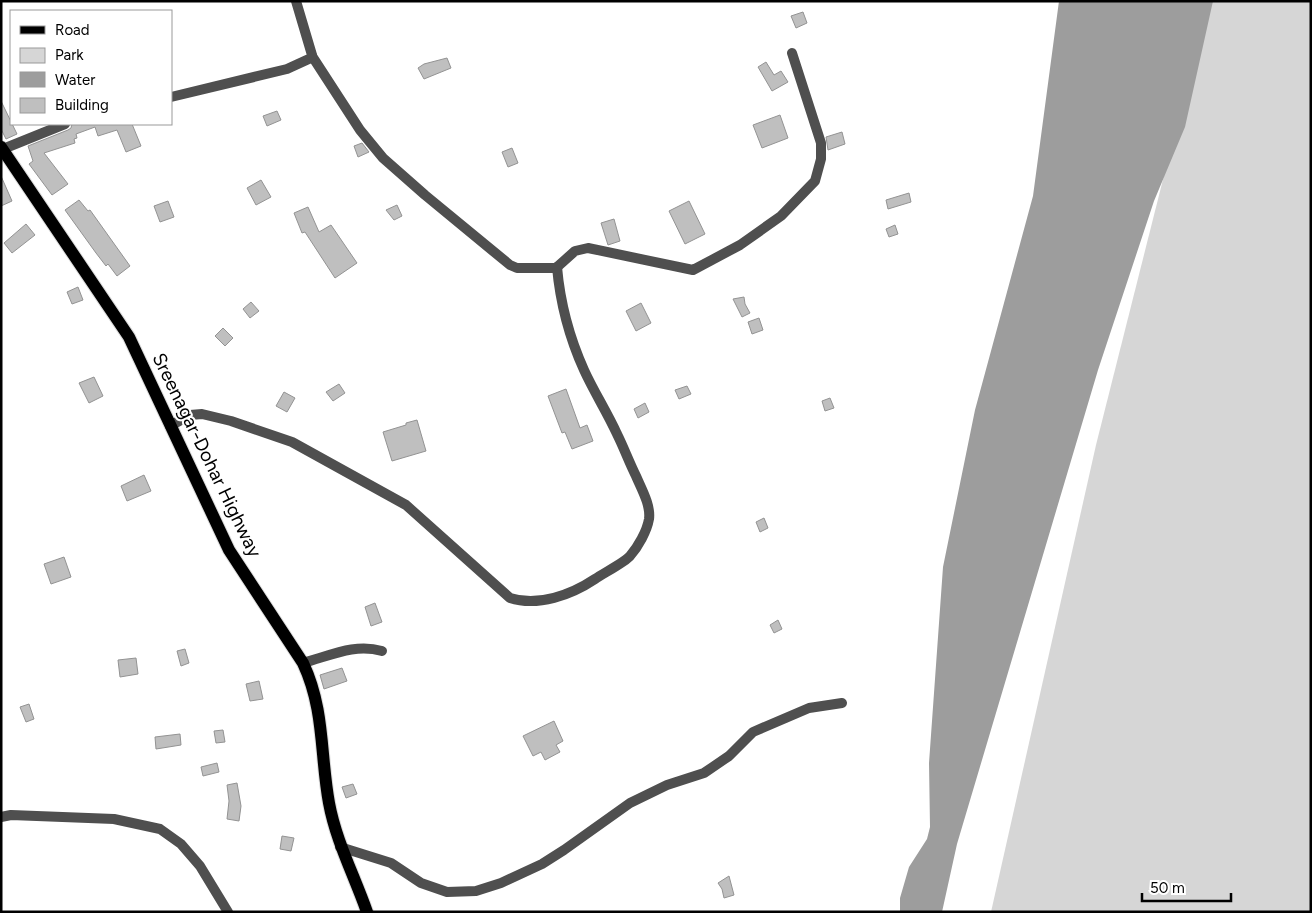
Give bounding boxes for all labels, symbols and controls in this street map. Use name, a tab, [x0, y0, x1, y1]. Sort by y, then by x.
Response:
legend	[10, 10, 172, 125]
text: Road	[55, 21, 90, 39]
text: Park	[55, 46, 84, 64]
text: Water	[55, 71, 95, 89]
text: Building	[55, 96, 109, 114]
street label: Sreenagar-Dohar Highway	[147, 349, 267, 561]
scale bar	[1142, 870, 1231, 902]
text: 50 m	[1150, 879, 1185, 897]

